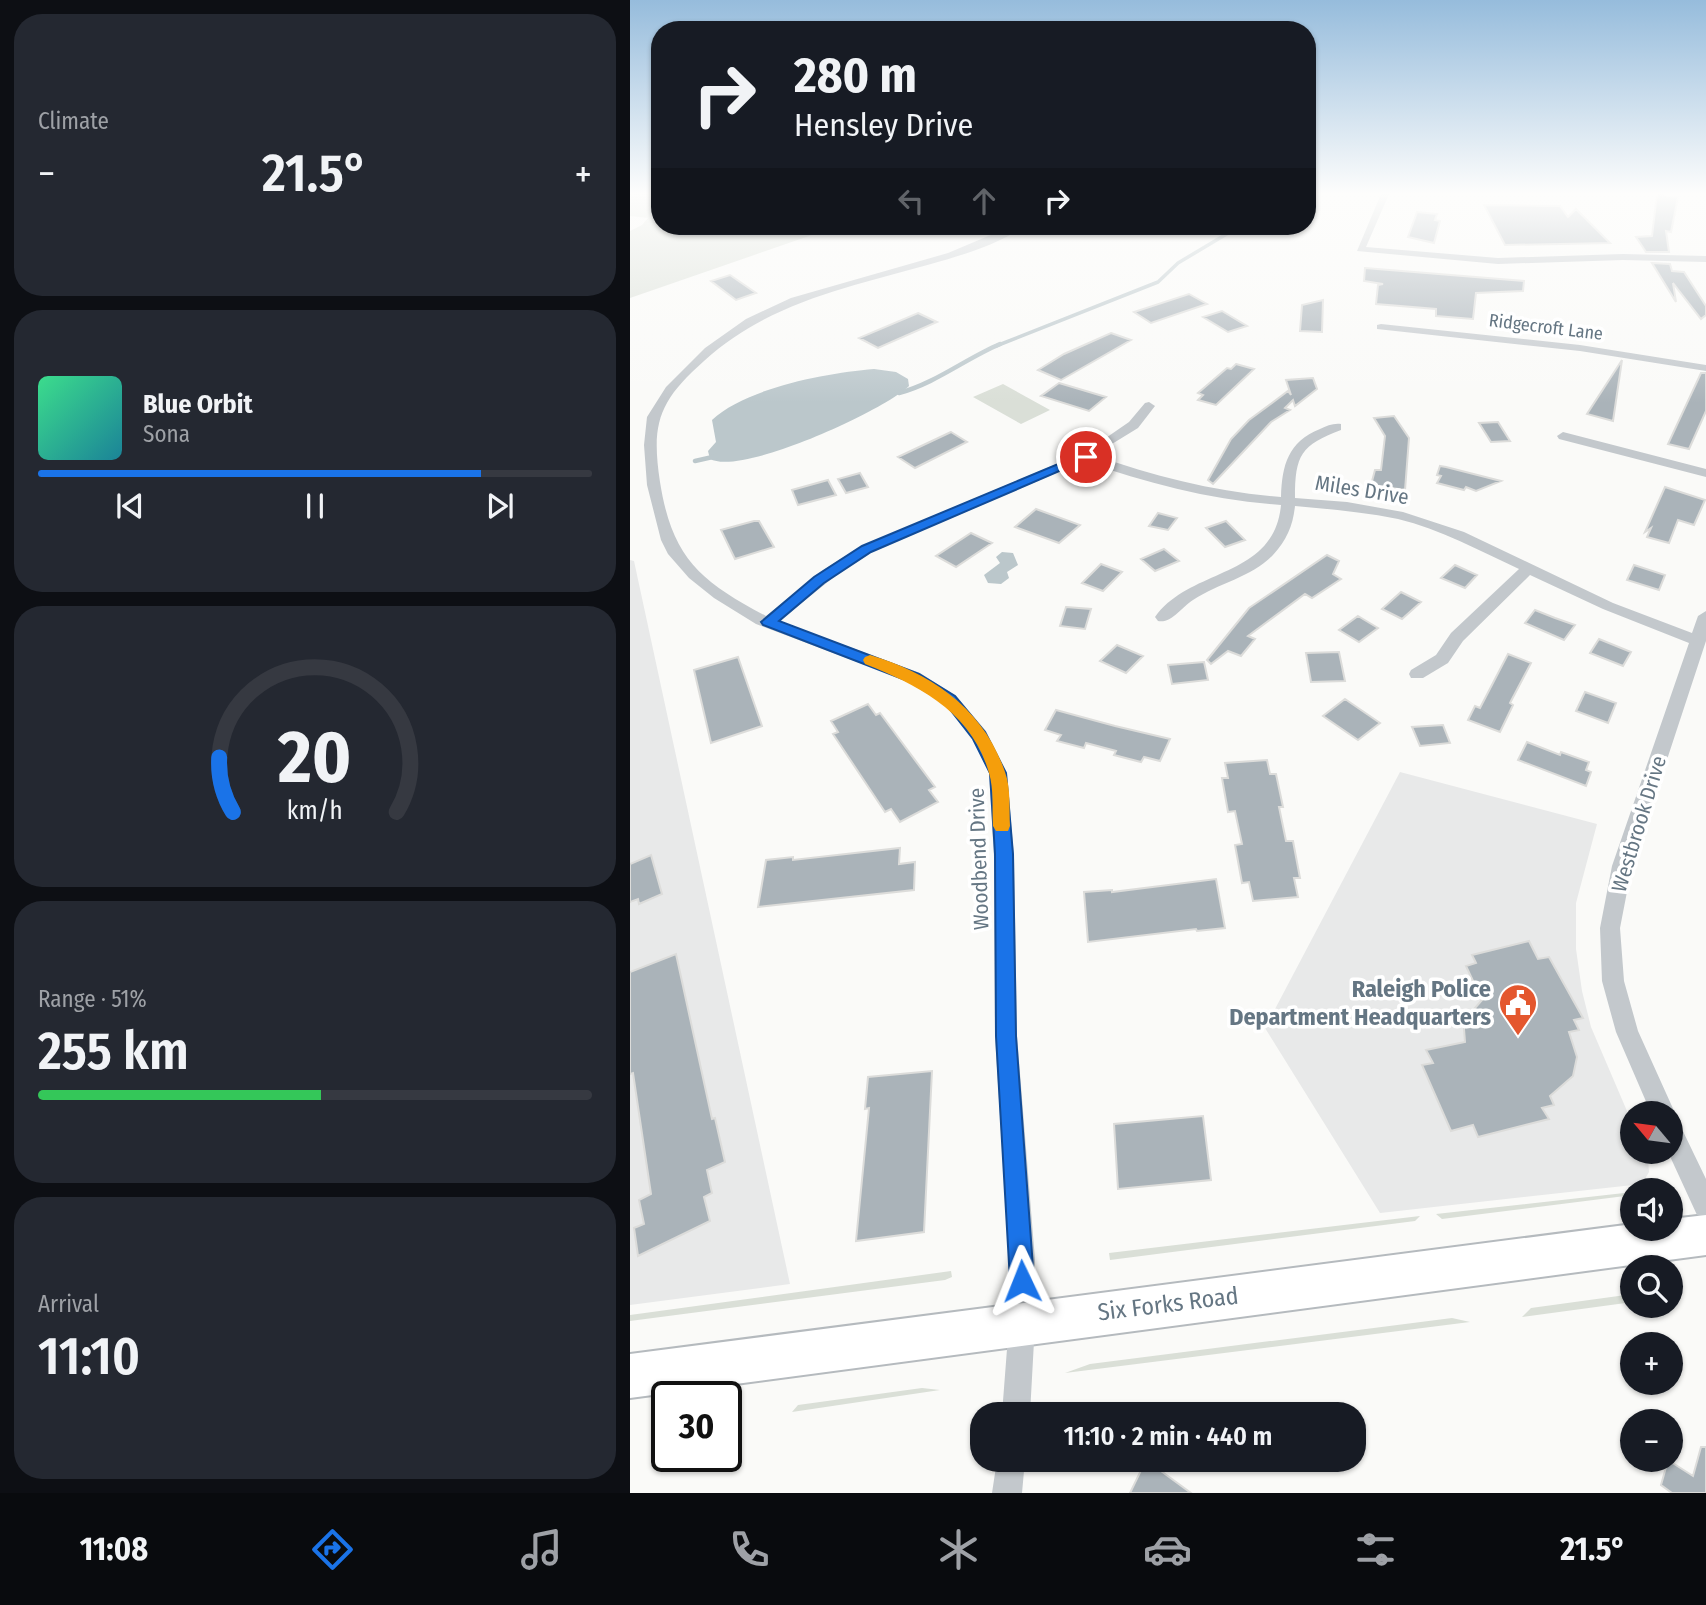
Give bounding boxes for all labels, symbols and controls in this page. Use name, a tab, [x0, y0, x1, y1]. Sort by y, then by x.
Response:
text: 280 m	[794, 46, 917, 105]
icon: right	[679, 49, 770, 140]
text: Hensley Drive	[794, 106, 973, 144]
text: Climate	[38, 107, 109, 135]
text: 21.5°	[262, 142, 368, 205]
text: −	[38, 151, 55, 197]
text: +	[575, 151, 592, 197]
icon: left	[892, 182, 930, 220]
icon: ahead	[965, 182, 1003, 220]
icon: right	[1038, 182, 1076, 220]
street label: Ridgecroft Lane	[1488, 309, 1604, 345]
text: Blue Orbit	[143, 389, 253, 420]
text: Sona	[143, 420, 190, 448]
pin	[1056, 427, 1116, 487]
icon: arrive	[1067, 438, 1105, 476]
street label: Miles Drive	[1313, 470, 1411, 510]
icon: previous	[111, 487, 149, 525]
icon: pause	[296, 487, 334, 525]
icon: next	[481, 487, 519, 525]
text: 20	[277, 715, 352, 802]
street label: Westbrook Drive	[1606, 753, 1672, 895]
street label: Woodbend Drive	[964, 788, 994, 930]
text: km/h	[287, 796, 343, 826]
place label: Raleigh Police Department Headquarters	[1229, 975, 1491, 1031]
public building icon: Raleigh Police Department Headquarters	[1497, 982, 1539, 1037]
text: Range · 51%	[38, 985, 147, 1013]
text: 255 km	[38, 1020, 189, 1083]
north arrow	[1620, 1101, 1684, 1164]
map controls	[1620, 1101, 1683, 1472]
button: sound	[1620, 1178, 1683, 1241]
position arrow	[985, 1244, 1059, 1318]
button: search	[1620, 1255, 1683, 1318]
street label: Six Forks Road	[1096, 1281, 1240, 1327]
text: Arrival	[38, 1290, 99, 1318]
text: 11:10	[38, 1325, 140, 1388]
button: +	[1620, 1332, 1683, 1395]
speed limit sign: 30	[651, 1381, 742, 1472]
button: −	[1620, 1409, 1683, 1472]
text: 11:10 · 2 min · 440 m	[1064, 1421, 1272, 1452]
icon: directions	[308, 1525, 357, 1574]
icon: music	[517, 1525, 566, 1574]
icon: phone	[725, 1525, 774, 1574]
icon: climate	[934, 1525, 983, 1574]
icon: car	[1143, 1525, 1192, 1574]
icon: filters	[1351, 1525, 1400, 1574]
text: 11:08	[80, 1530, 148, 1568]
text: 21.5°	[1560, 1530, 1626, 1568]

